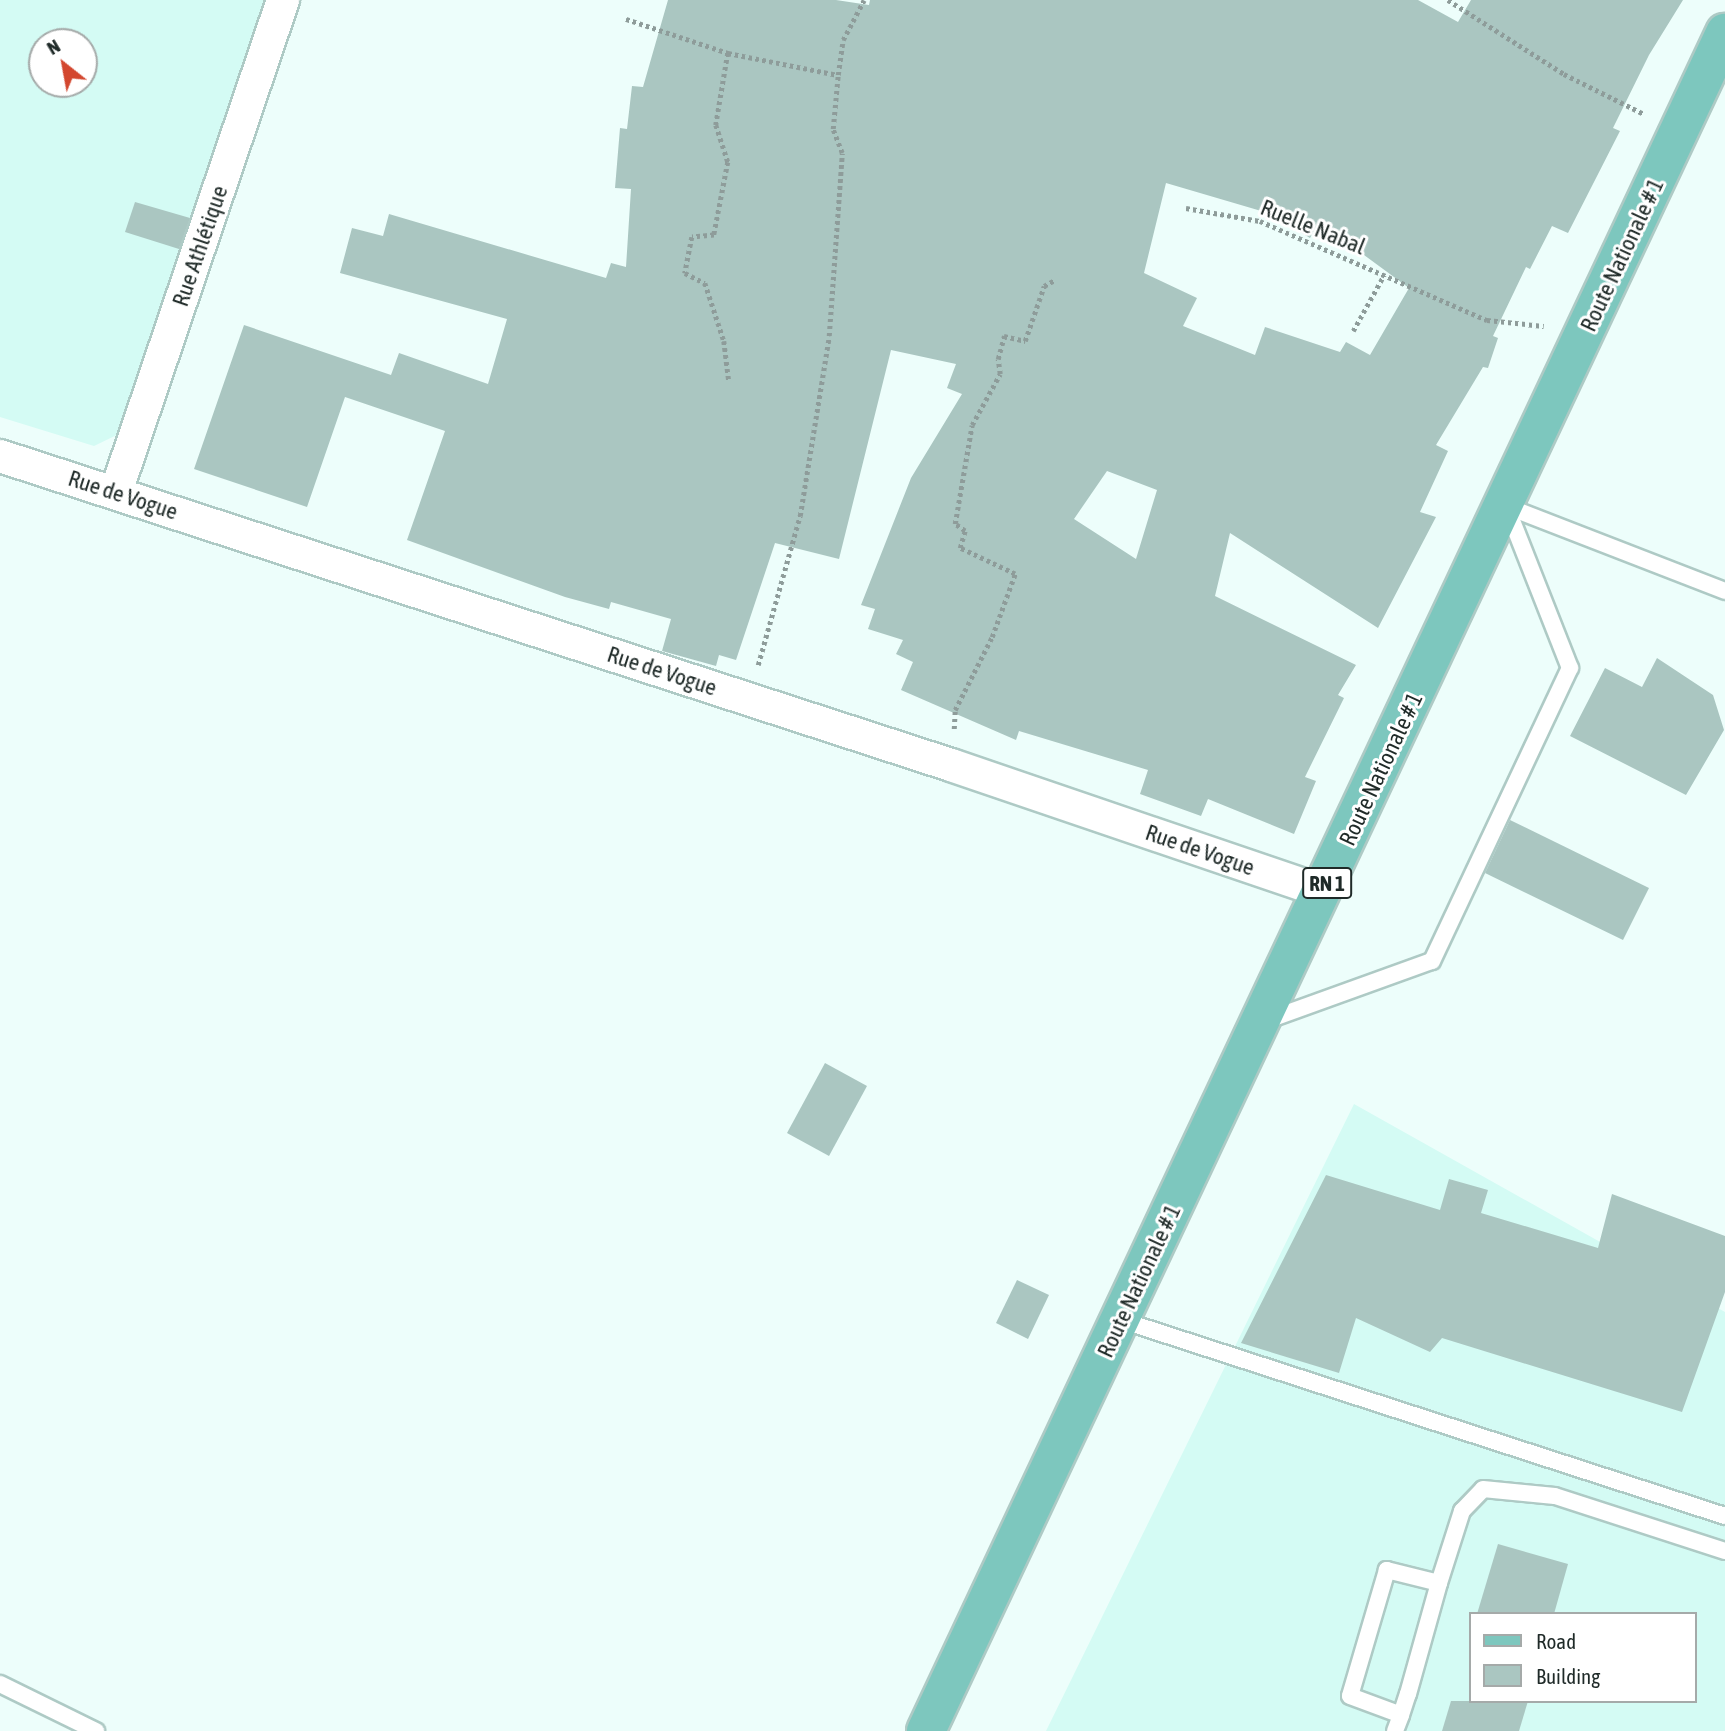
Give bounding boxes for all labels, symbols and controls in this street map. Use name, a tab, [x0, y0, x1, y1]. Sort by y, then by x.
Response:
north arrow	[28, 28, 98, 98]
text: N	[43, 34, 64, 59]
street label: Route Nationale # 1	[1574, 174, 1670, 336]
street label: Rue Athlétique	[166, 182, 234, 310]
street label: Ruelle Nabal	[1257, 193, 1369, 261]
street label: Rue de Vogue	[65, 464, 181, 526]
street label: Rue de Vogue	[604, 640, 720, 702]
street label: Route Nationale # 1	[1333, 688, 1429, 850]
street label: Rue de Vogue	[1142, 818, 1258, 882]
road number: RN 1	[1301, 866, 1353, 900]
street label: Route Nationale # 1	[1091, 1200, 1187, 1362]
legend	[1470, 1612, 1697, 1703]
text: Road	[1536, 1629, 1576, 1653]
text: Building	[1536, 1664, 1600, 1688]

